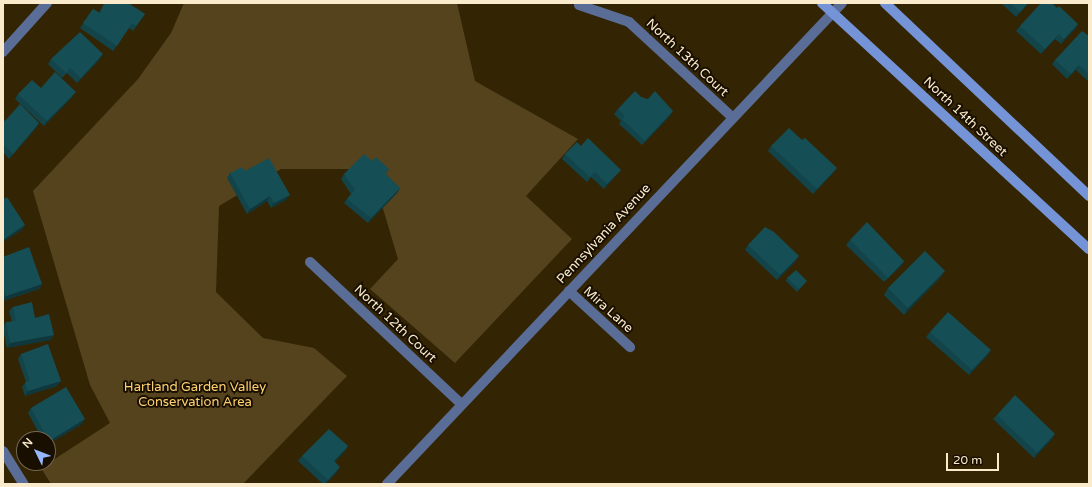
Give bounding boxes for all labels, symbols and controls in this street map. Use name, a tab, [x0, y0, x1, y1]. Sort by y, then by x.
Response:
street label: North 13th Court	[643, 16, 731, 100]
street label: North 14th Street	[920, 74, 1010, 160]
street label: Pennsylvania Avenue	[554, 181, 654, 287]
street label: North 12th Court	[351, 282, 439, 366]
street label: Mira Lane	[580, 284, 636, 336]
park label: Hartland Garden Valley Conservation Area	[124, 380, 266, 411]
north arrow	[16, 431, 56, 471]
text: N	[20, 435, 35, 451]
scale bar	[948, 445, 1001, 471]
text: 20 m	[953, 453, 982, 467]

